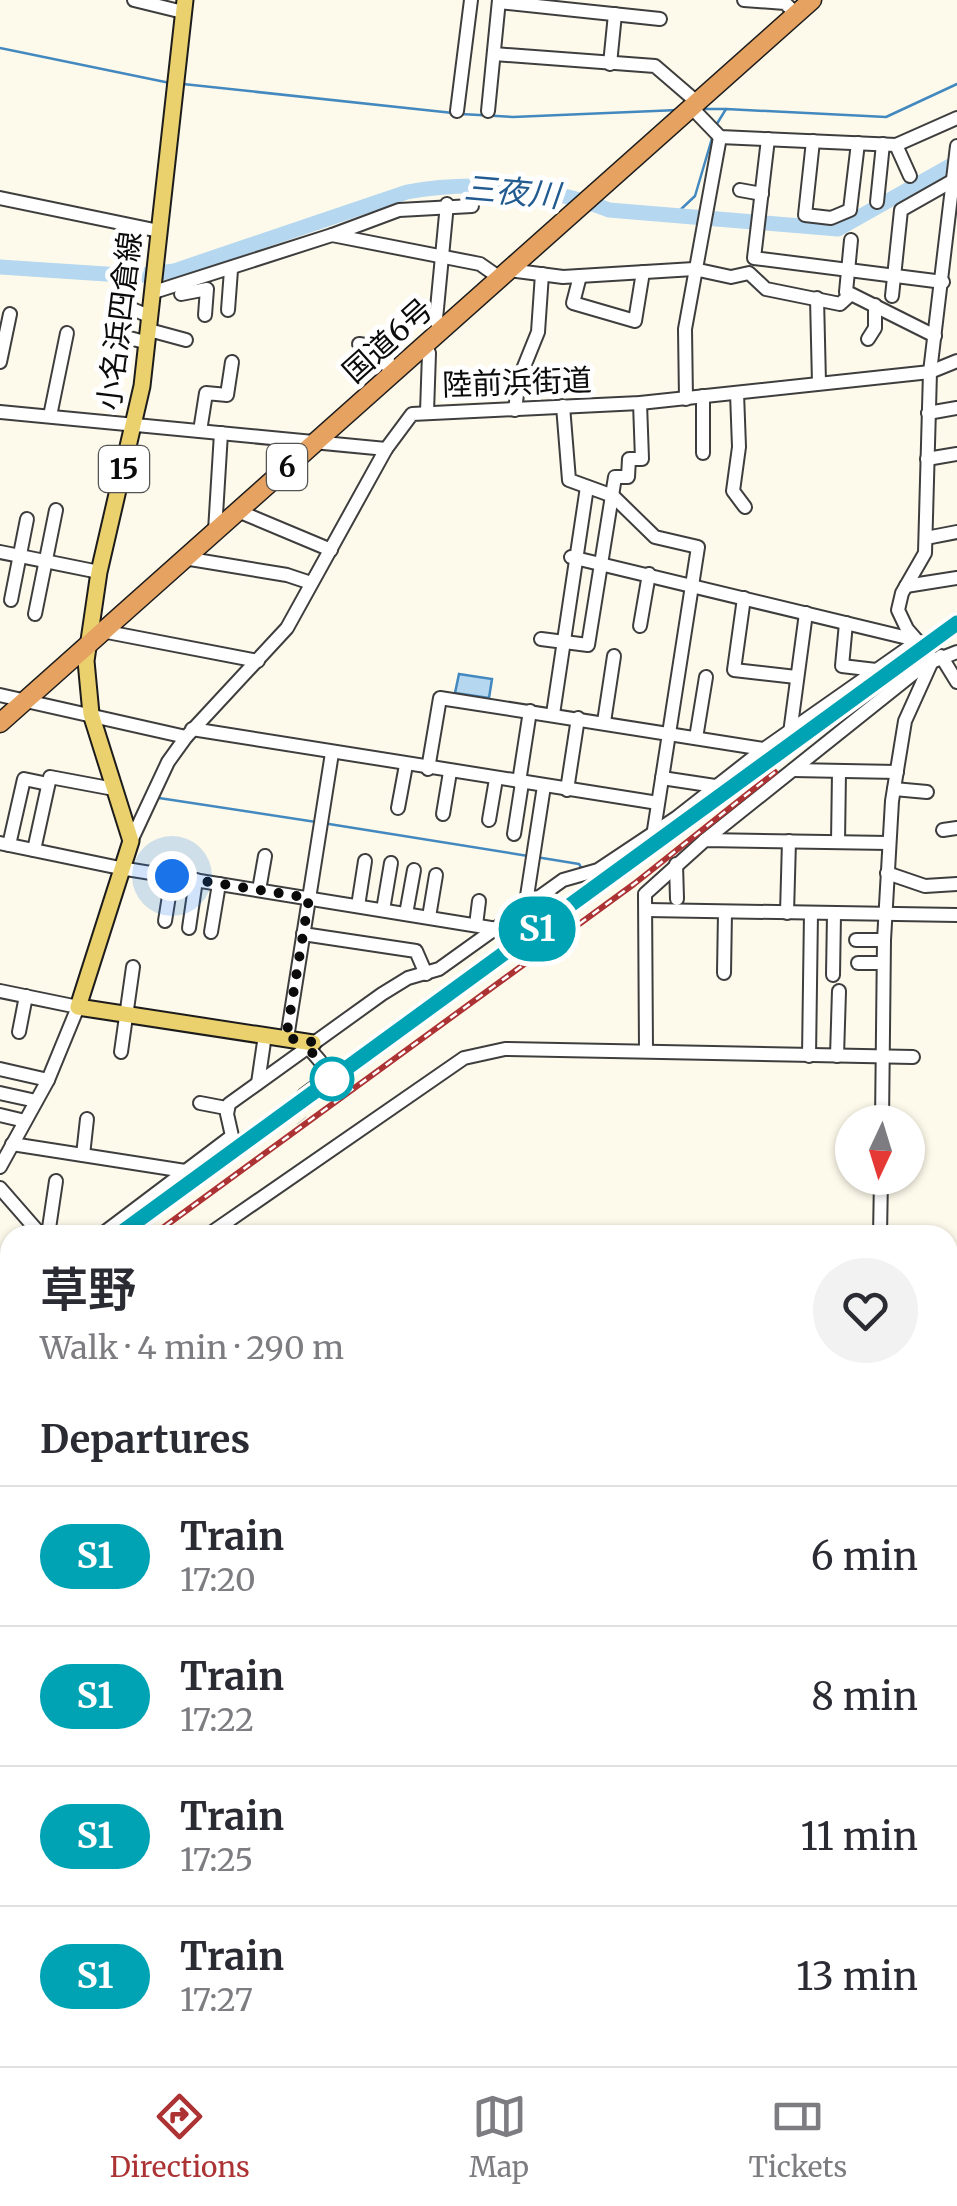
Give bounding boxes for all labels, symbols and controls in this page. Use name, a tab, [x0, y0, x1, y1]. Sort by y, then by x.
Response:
water label: 三夜川	[462, 168, 565, 216]
street label: 小名浜四倉線	[89, 229, 149, 413]
street label: 国道6号	[334, 290, 440, 391]
street label: 陸前浜街道	[441, 360, 593, 404]
road number: 6	[267, 444, 307, 490]
road number: 15	[99, 446, 149, 492]
your location	[147, 851, 197, 901]
line badge: S1	[492, 896, 582, 962]
text: S1	[519, 907, 555, 951]
unlabelled marker	[311, 1058, 353, 1100]
north arrow	[835, 1105, 925, 1195]
map controls	[835, 1105, 925, 1195]
button: heart	[813, 1258, 918, 1363]
text: 草野	[40, 1260, 136, 1320]
text: Walk · 4 min · 290 m	[40, 1328, 344, 1368]
text: Departures	[40, 1416, 250, 1463]
text: Train	[180, 1513, 284, 1560]
text: 6 min	[811, 1533, 918, 1580]
text: S1	[77, 1534, 113, 1578]
text: 17:20	[180, 1560, 256, 1600]
text: Train	[180, 1653, 284, 1700]
text: 8 min	[811, 1673, 918, 1720]
text: S1	[77, 1674, 113, 1718]
text: 17:22	[180, 1700, 254, 1740]
text: Train	[180, 1793, 284, 1840]
text: 11 min	[801, 1813, 918, 1860]
text: S1	[77, 1814, 113, 1858]
text: 17:25	[180, 1840, 253, 1880]
text: Train	[180, 1933, 284, 1980]
text: 13 min	[796, 1953, 918, 2000]
text: S1	[77, 1954, 113, 1998]
text: 17:27	[180, 1980, 253, 2020]
tab: Directions	[110, 2089, 250, 2185]
tab: Map	[469, 2089, 529, 2185]
tab: Tickets	[748, 2089, 847, 2185]

